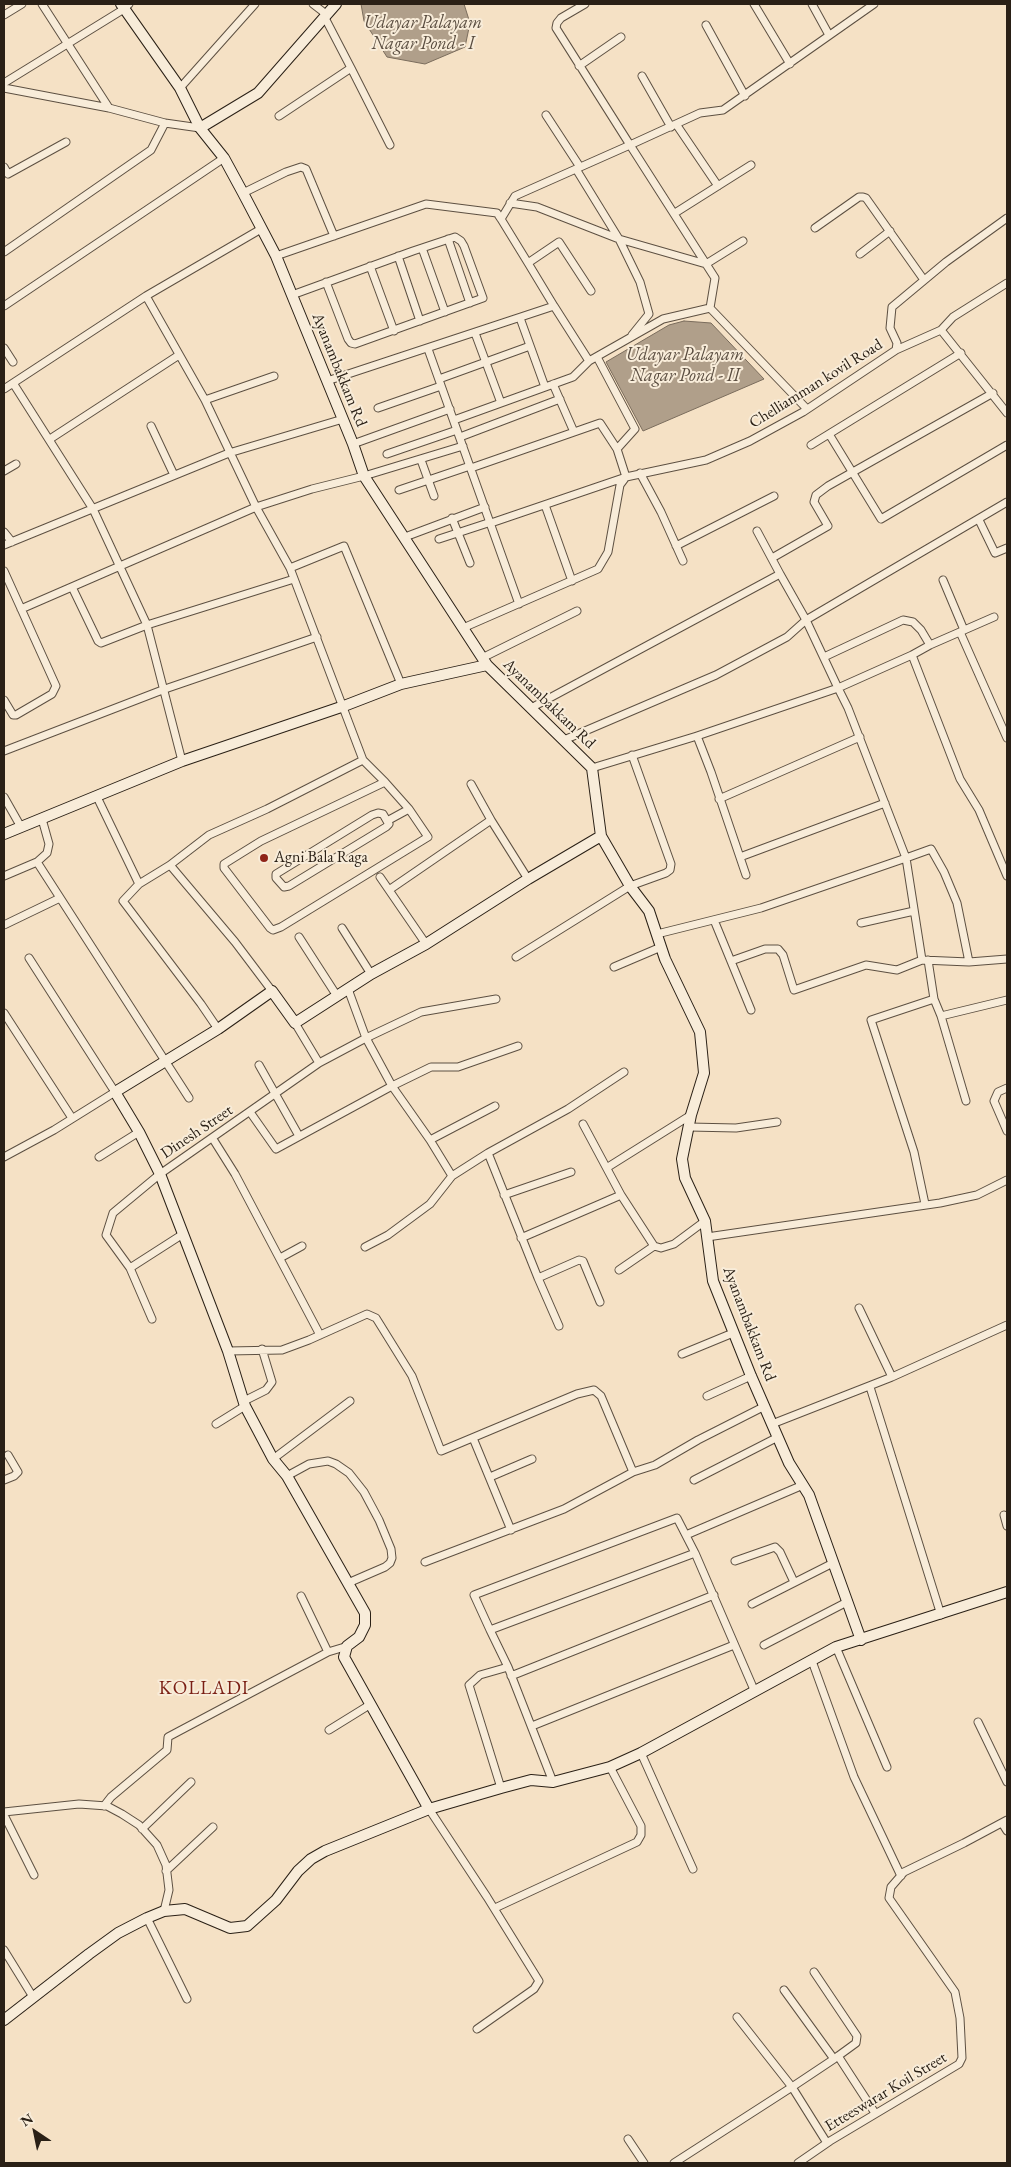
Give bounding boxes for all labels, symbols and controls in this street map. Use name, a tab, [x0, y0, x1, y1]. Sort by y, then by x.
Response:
water label: Udayar Palayam Nagar Pond - I	[364, 12, 482, 54]
street label: Ayanambakkam Rd	[307, 310, 371, 430]
street label: Chelliamman kovil Road	[746, 335, 886, 433]
water label: Udayar Palayam Nagar Pond - II	[626, 344, 744, 386]
street label: Ayanambakkam Rd	[499, 655, 599, 753]
place label: Agni Bala Raga	[274, 848, 368, 868]
marker: Agni Bala Raga	[258, 852, 270, 864]
street label: Dinesh Street	[157, 1101, 237, 1163]
street label: Ayanambakkam Rd	[718, 1264, 780, 1384]
district label: KOLLADI	[158, 1678, 250, 1700]
street label: Etteeswarar Koil Street	[822, 2048, 950, 2136]
north arrow	[10, 2107, 60, 2157]
text: N	[17, 2109, 36, 2130]

